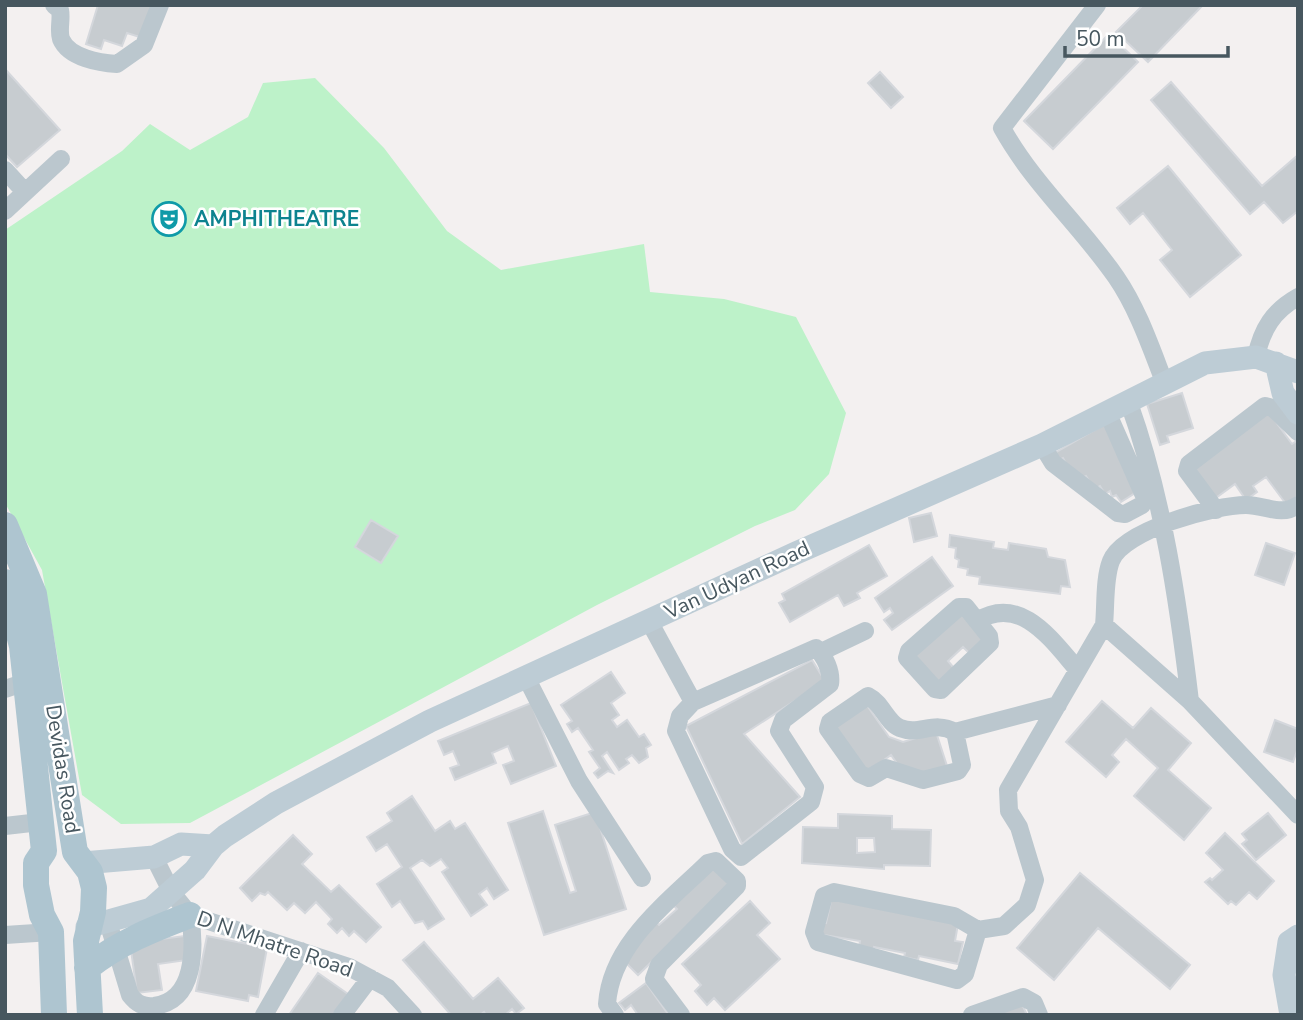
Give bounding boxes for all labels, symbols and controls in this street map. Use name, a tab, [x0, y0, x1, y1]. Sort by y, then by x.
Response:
scale bar	[1065, 14, 1228, 58]
text: 50 m	[1076, 25, 1125, 53]
theatre icon: AMPHITHEATRE	[150, 200, 188, 238]
place label: AMPHITHEATRE	[194, 205, 359, 233]
street label: Van Udyan Road	[659, 534, 814, 626]
street label: Devidas Road	[39, 703, 87, 835]
street label: D N Mhatre Road	[193, 904, 357, 984]

